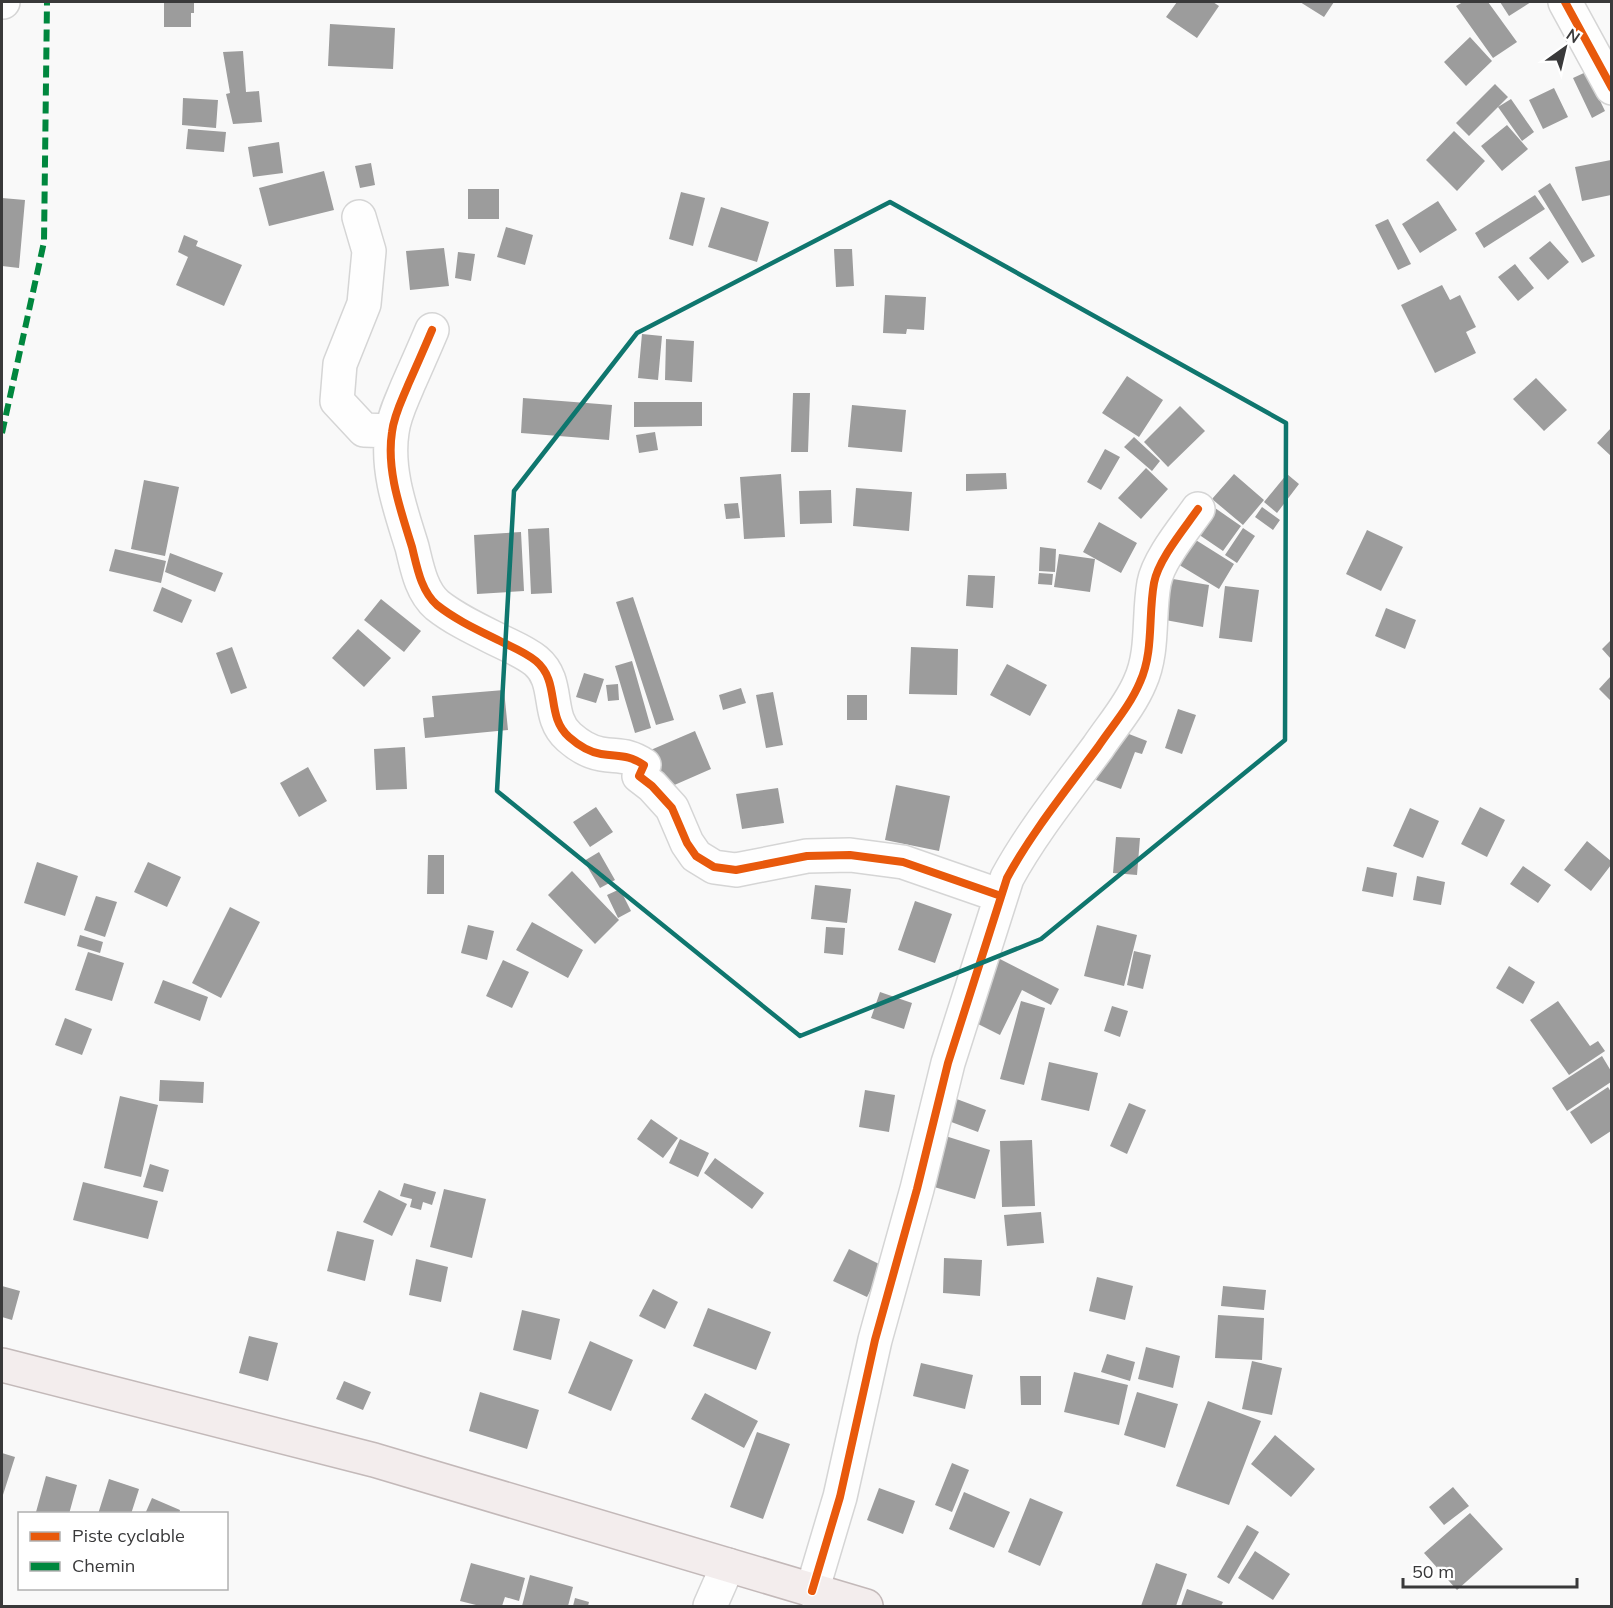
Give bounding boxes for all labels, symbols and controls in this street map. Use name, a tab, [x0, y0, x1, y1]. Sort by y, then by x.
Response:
north arrow	[1535, 18, 1595, 78]
text: N	[1563, 24, 1584, 47]
legend	[18, 1512, 228, 1590]
text: Piste cyclable	[72, 1524, 185, 1547]
scale bar	[1403, 1551, 1577, 1589]
text: Chemin	[72, 1554, 135, 1577]
text: 50 m	[1412, 1560, 1454, 1583]

